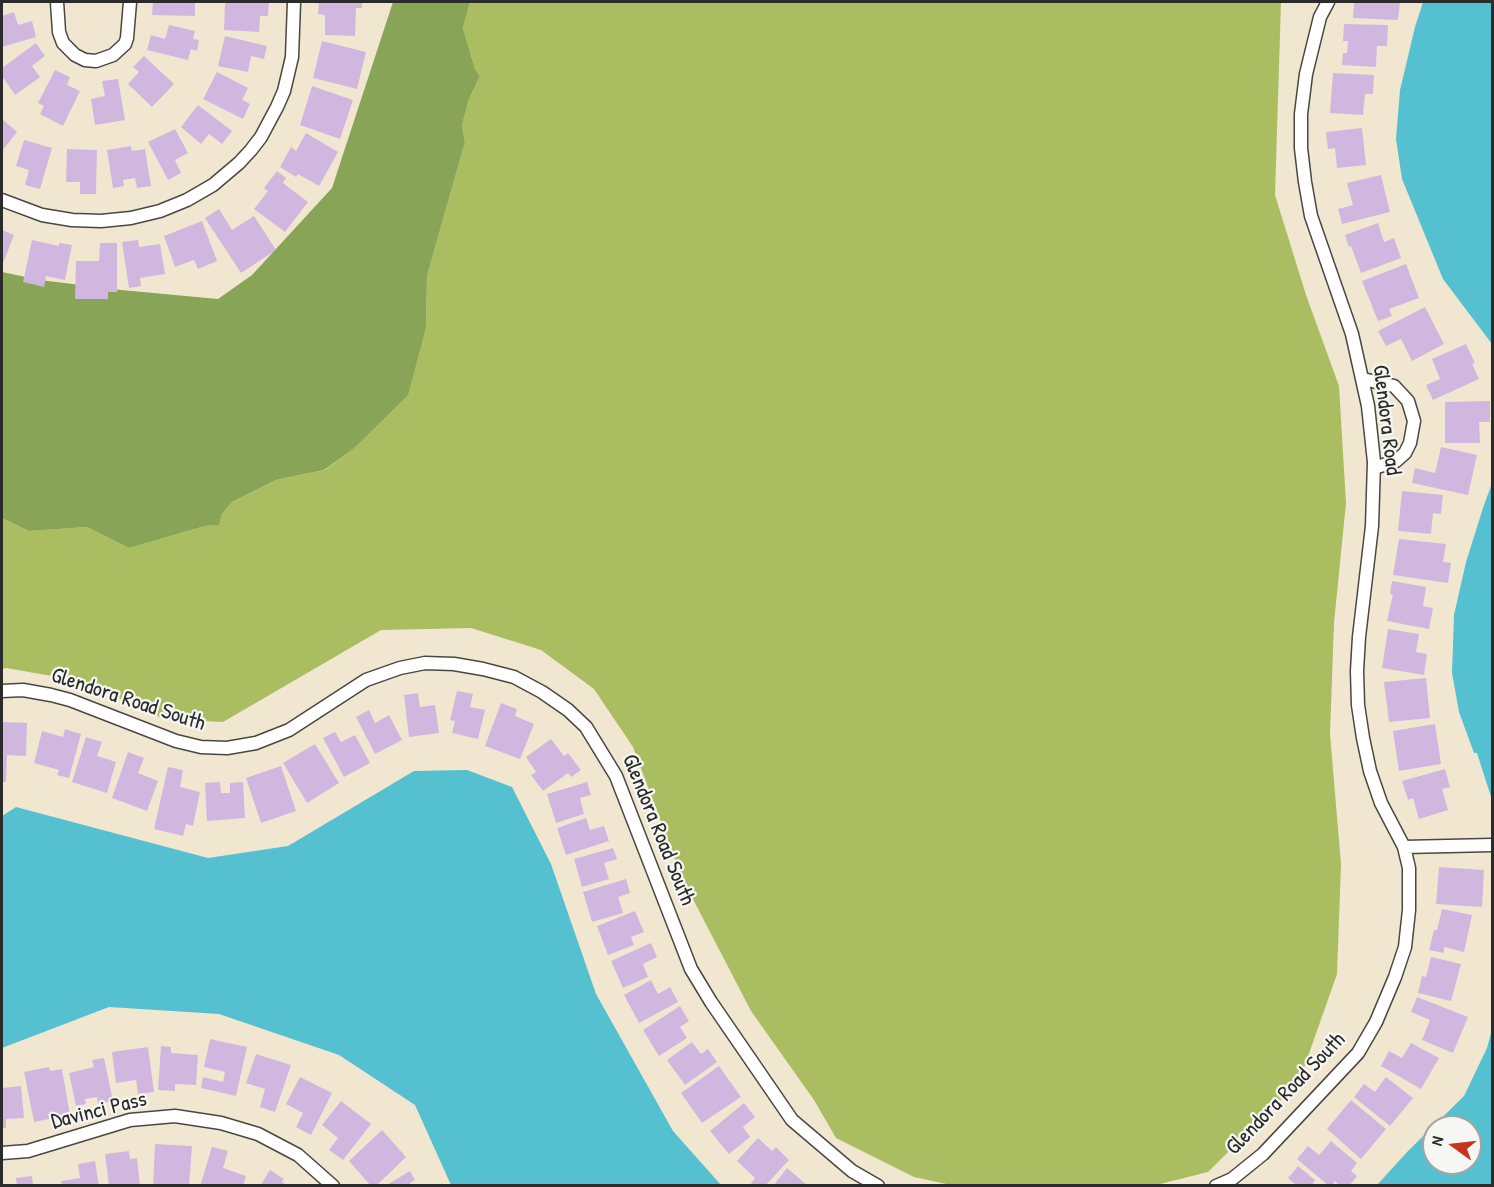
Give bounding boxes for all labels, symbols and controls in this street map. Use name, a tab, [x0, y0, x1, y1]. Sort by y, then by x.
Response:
street label: Glendora Road	[1366, 363, 1406, 477]
street label: Glendora Road South	[48, 663, 208, 737]
street label: Glendora Road South	[616, 751, 700, 909]
street label: Glendora Road South	[1221, 1027, 1351, 1161]
street label: Davinci Pass	[49, 1086, 149, 1136]
north arrow	[1422, 1115, 1482, 1175]
text: N	[1425, 1134, 1448, 1148]

